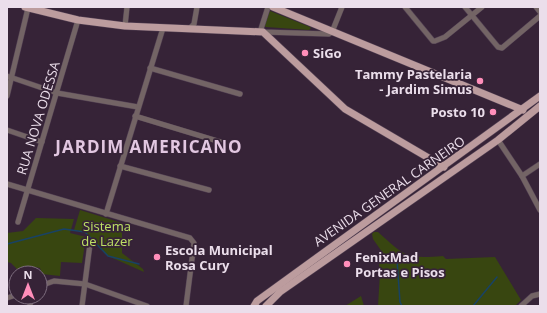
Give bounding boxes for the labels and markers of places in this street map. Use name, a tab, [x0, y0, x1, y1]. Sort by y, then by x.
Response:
place label: SiGo	[313, 44, 342, 62]
marker: SiGo	[300, 48, 310, 58]
place label: Tammy Pastelaria - Jardim Simus	[355, 65, 472, 98]
marker: Tammy Pastelaria - Jardim Simus	[475, 76, 485, 86]
place label: Posto 10	[430, 103, 485, 121]
marker: Posto 10	[488, 107, 498, 117]
place label: Escola Municipal Rosa Cury	[165, 241, 273, 274]
place label: FenixMad Portas e Pisos	[355, 248, 445, 281]
marker: Escola Municipal Rosa Cury	[152, 252, 162, 262]
marker: FenixMad Portas e Pisos	[342, 259, 352, 269]

